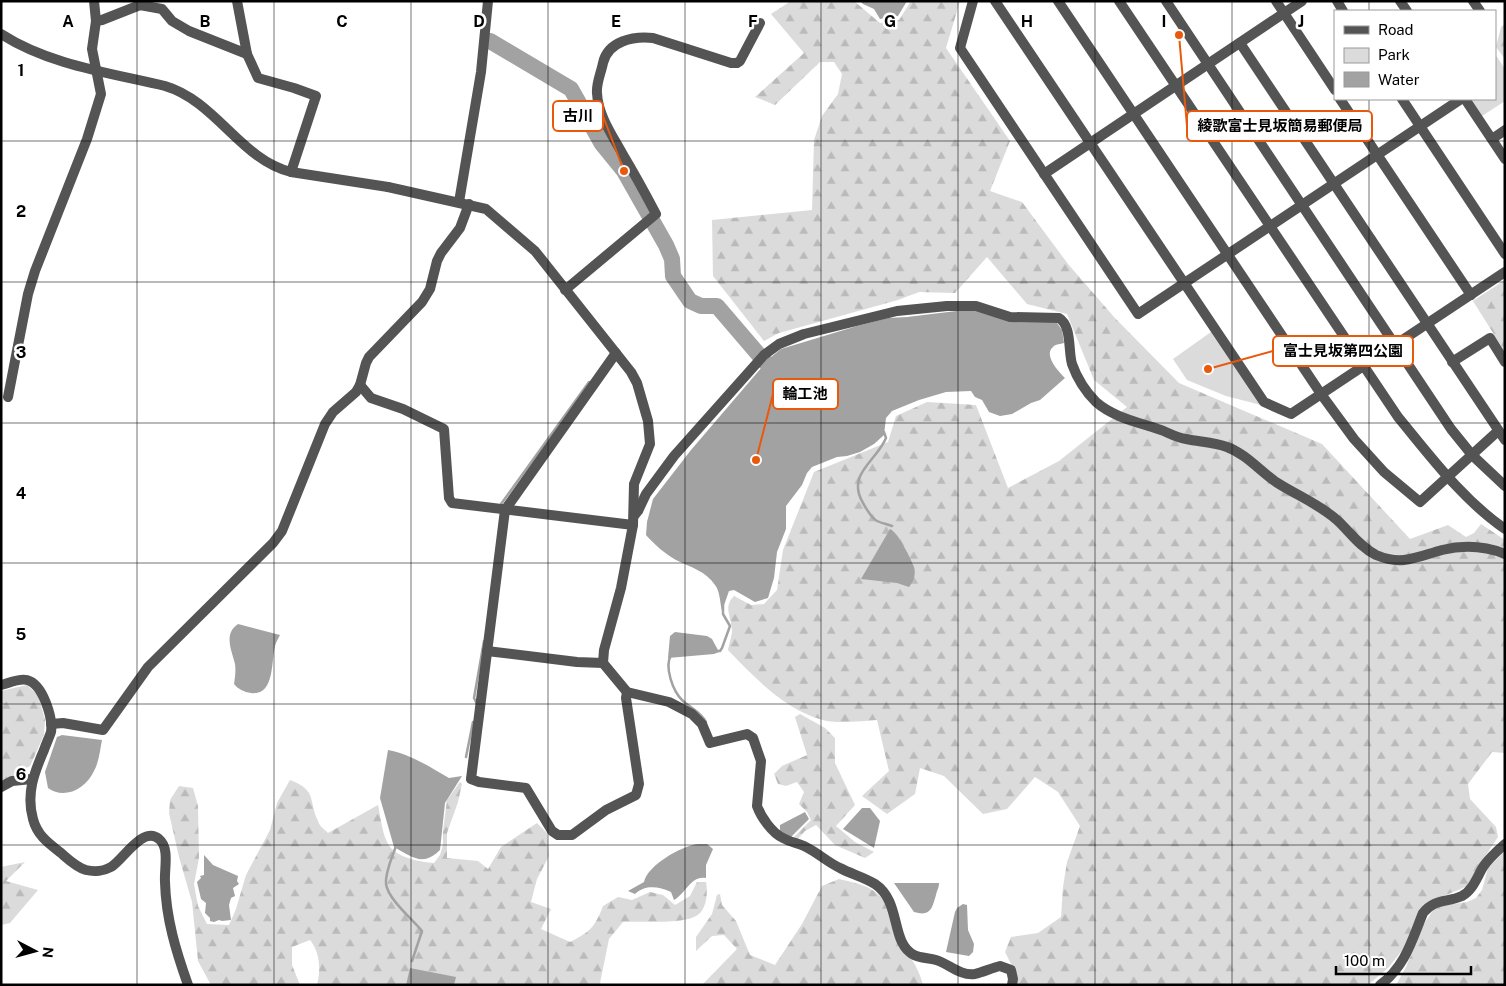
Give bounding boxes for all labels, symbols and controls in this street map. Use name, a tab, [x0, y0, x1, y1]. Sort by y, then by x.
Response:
legend	[1334, 10, 1496, 100]
text: A	[62, 12, 74, 31]
text: B	[200, 12, 211, 31]
text: C	[336, 12, 348, 31]
text: D	[473, 12, 485, 31]
text: E	[611, 12, 621, 31]
text: F	[748, 12, 758, 31]
text: G	[884, 12, 896, 31]
text: H	[1021, 12, 1033, 31]
text: I	[1162, 12, 1166, 31]
text: J	[1298, 12, 1304, 31]
text: Road	[1378, 21, 1414, 38]
text: Park	[1378, 46, 1410, 63]
text: 1	[18, 61, 24, 80]
text: Water	[1378, 71, 1420, 88]
callout: 古川	[553, 101, 603, 131]
text: 古川	[563, 107, 593, 124]
callout: 綾歌富士見坂簡易郵便局	[1187, 111, 1372, 141]
text: 綾歌富士見坂簡易郵便局	[1197, 117, 1363, 134]
text: 2	[16, 202, 26, 221]
callout: 富士見坂第四公園	[1273, 336, 1413, 366]
text: 富士見坂第四公園	[1283, 342, 1403, 359]
text: 3	[16, 343, 26, 362]
callout: 輪工池	[773, 379, 838, 409]
text: 輪工池	[782, 385, 828, 402]
text: 4	[16, 484, 27, 503]
text: 5	[16, 625, 27, 644]
text: 6	[16, 765, 26, 784]
north arrow	[10, 926, 60, 976]
scale bar	[1336, 944, 1471, 976]
text: N	[39, 946, 56, 959]
text: 100 m	[1344, 952, 1385, 969]

